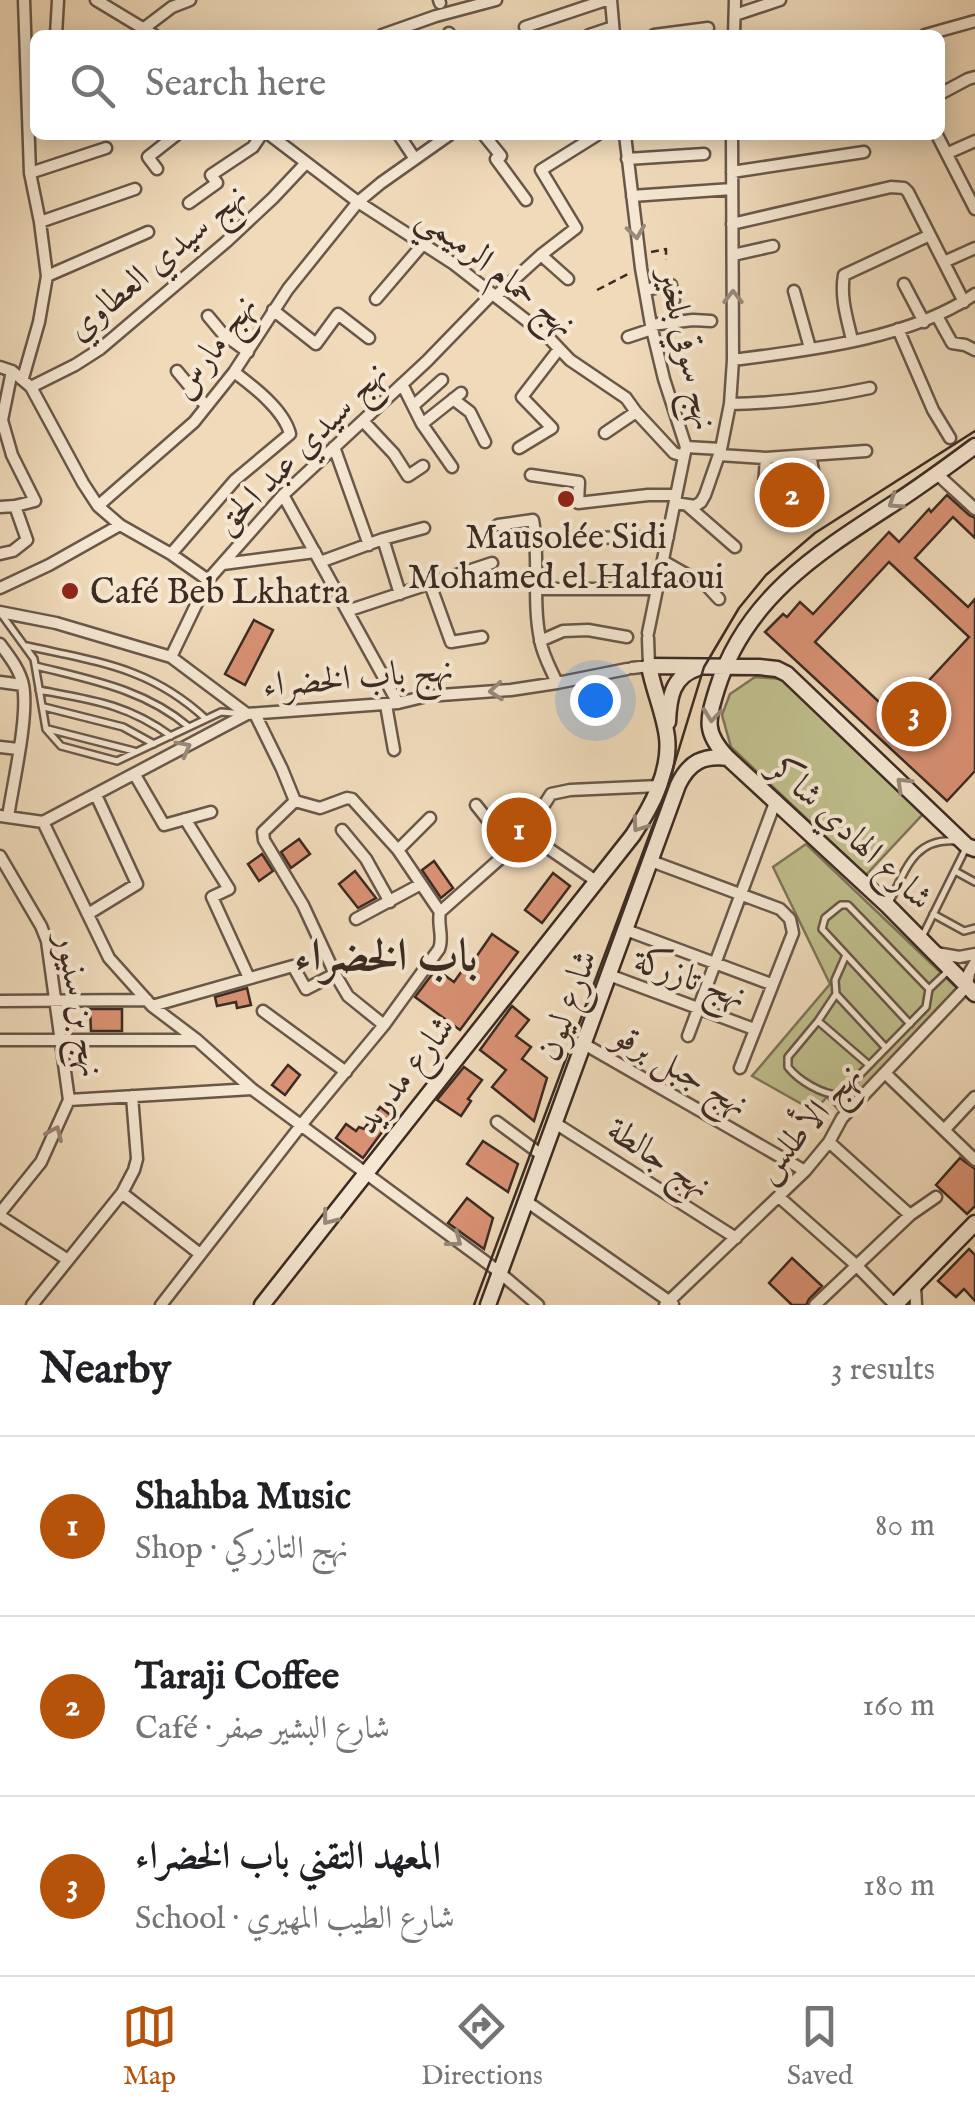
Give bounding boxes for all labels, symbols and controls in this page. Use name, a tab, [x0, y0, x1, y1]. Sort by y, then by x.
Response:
search box	[30, 30, 945, 140]
icon: search	[65, 58, 120, 113]
text: Search here	[145, 61, 326, 109]
street label: نهج سيدي العطاوي	[58, 174, 261, 356]
street label: نهج حمام الرميمي	[403, 196, 585, 354]
one-way arrow	[625, 224, 646, 240]
street label: نهج سوقي بلخير	[640, 261, 727, 436]
street label: نهج مارس	[162, 286, 273, 412]
one-way arrow	[722, 288, 744, 304]
street label: نهج سيدي عبد الحق	[205, 352, 403, 550]
pin: 2	[760, 458, 824, 532]
marker: Mausolée Sidi Mohamed el Halfaoui	[555, 488, 577, 510]
one-way arrow	[888, 490, 906, 509]
place label: Mausolée Sidi Mohamed el Halfaoui	[408, 516, 724, 601]
place label: Café Beb Lkhatra	[90, 571, 350, 616]
marker: Café Beb Lkhatra	[59, 580, 81, 602]
street label: نهج باب الخضراء	[261, 648, 456, 715]
your location	[570, 675, 621, 726]
pin: 3	[882, 676, 946, 752]
one-way arrow	[487, 680, 503, 701]
one-way arrow	[702, 707, 723, 723]
one-way arrow	[173, 741, 191, 761]
street label: شارع الهادي شاكر	[754, 744, 942, 924]
one-way arrow	[896, 778, 915, 796]
pin: 1	[486, 792, 552, 868]
one-way arrow	[633, 814, 651, 832]
street label: نهج بن سنيور	[37, 927, 113, 1082]
district label: باب الخضراء	[294, 929, 478, 986]
street label: نهج تازركة	[624, 937, 753, 1026]
street label: شارع ليون	[528, 944, 613, 1069]
street label: شارع مدريد	[346, 1007, 469, 1146]
street label: نهج جبل برقو	[599, 1013, 757, 1133]
street label: نهج الأطلس	[742, 1052, 877, 1196]
street label: نهج جالطة	[594, 1109, 720, 1215]
one-way arrow	[43, 1125, 63, 1143]
one-way arrow	[324, 1206, 341, 1224]
one-way arrow	[444, 1228, 462, 1245]
text: Nearby	[40, 1344, 171, 1397]
text: 3 results	[831, 1350, 935, 1391]
text: Shahba Music	[135, 1474, 351, 1522]
text: 1	[67, 1506, 78, 1547]
text: 80 m	[875, 1506, 935, 1547]
text: Shop · نهج التازركي	[135, 1529, 348, 1570]
text: Taraji Coffee	[135, 1654, 339, 1702]
text: 2	[65, 1686, 80, 1727]
text: 160 m	[862, 1686, 935, 1727]
text: Café · شارع البشير صفر	[135, 1709, 390, 1750]
text: المعهد التقني باب الخضراء	[135, 1834, 441, 1882]
text: 3	[67, 1866, 78, 1907]
text: 180 m	[863, 1866, 935, 1907]
text: School · شارع الطيب المهيري	[135, 1899, 455, 1940]
tab: Map	[122, 1999, 177, 2094]
tab: Directions	[421, 1999, 543, 2094]
tab: Saved	[787, 1999, 853, 2094]

